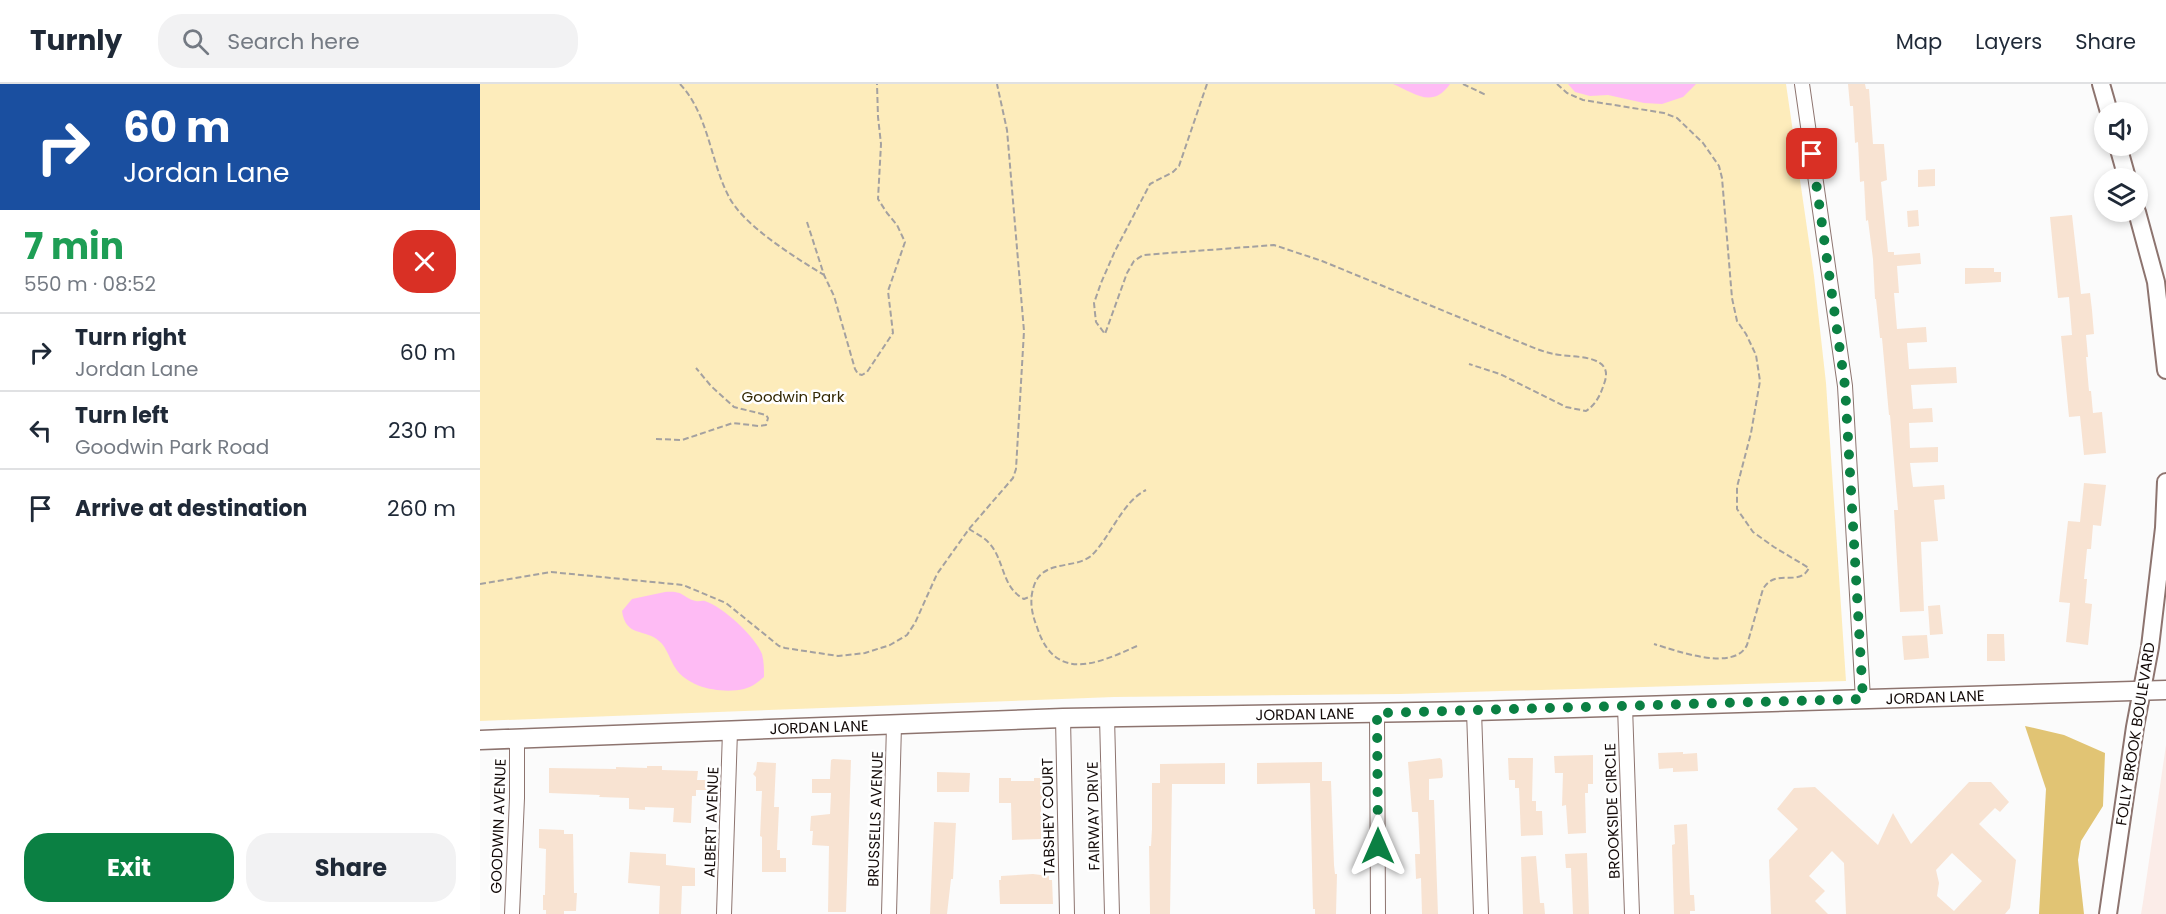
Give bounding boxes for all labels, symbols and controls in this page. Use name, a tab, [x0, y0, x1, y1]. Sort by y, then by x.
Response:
search box	[158, 14, 578, 68]
text: Turnly	[30, 21, 122, 60]
icon: search	[179, 25, 212, 58]
text: Search here	[227, 26, 360, 57]
text: Map	[1896, 27, 1942, 56]
text: Layers	[1975, 27, 2042, 56]
text: Share	[2075, 27, 2136, 56]
text: 60 m	[123, 98, 231, 157]
map controls	[2094, 102, 2148, 222]
button: sound	[2094, 102, 2148, 156]
icon: right	[24, 108, 102, 186]
pin	[1786, 128, 1837, 179]
icon: arrive	[1795, 137, 1828, 170]
text: Jordan Lane	[123, 154, 290, 191]
button: layers	[2094, 168, 2148, 222]
text: 7 min	[24, 221, 124, 272]
button: close	[393, 230, 456, 293]
text: 550 m · 08:52	[24, 270, 156, 298]
text: Turn right	[75, 322, 186, 353]
icon: right	[24, 336, 57, 369]
text: 60 m	[400, 337, 456, 368]
text: Jordan Lane	[75, 355, 198, 383]
park label: Goodwin Park	[742, 386, 845, 407]
text: Turn left	[75, 400, 169, 431]
icon: left	[24, 414, 57, 447]
text: 230 m	[388, 415, 456, 446]
text: Goodwin Park Road	[75, 433, 269, 461]
icon: arrive	[24, 492, 57, 525]
text: Arrive at destination	[75, 493, 307, 524]
text: 260 m	[387, 493, 456, 524]
street label: FOLLY BROOK BOULEVARD	[2110, 641, 2160, 827]
street label: JORDAN LANE	[1885, 685, 1985, 709]
street label: JORDAN LANE	[1255, 703, 1355, 725]
street label: JORDAN LANE	[769, 715, 869, 739]
street label: BROOKSIDE CIRCLE	[1599, 743, 1625, 879]
street label: BRUSSELLS AVENUE	[862, 751, 888, 887]
street label: GOODWIN AVENUE	[485, 758, 511, 894]
street label: TABSHEY COURT	[1036, 758, 1060, 876]
street label: FAIRWAY DRIVE	[1082, 761, 1104, 871]
street label: ALBERT AVENUE	[699, 766, 723, 878]
position arrow	[1346, 814, 1410, 878]
button: Exit	[24, 833, 234, 902]
button: Share	[246, 833, 456, 902]

